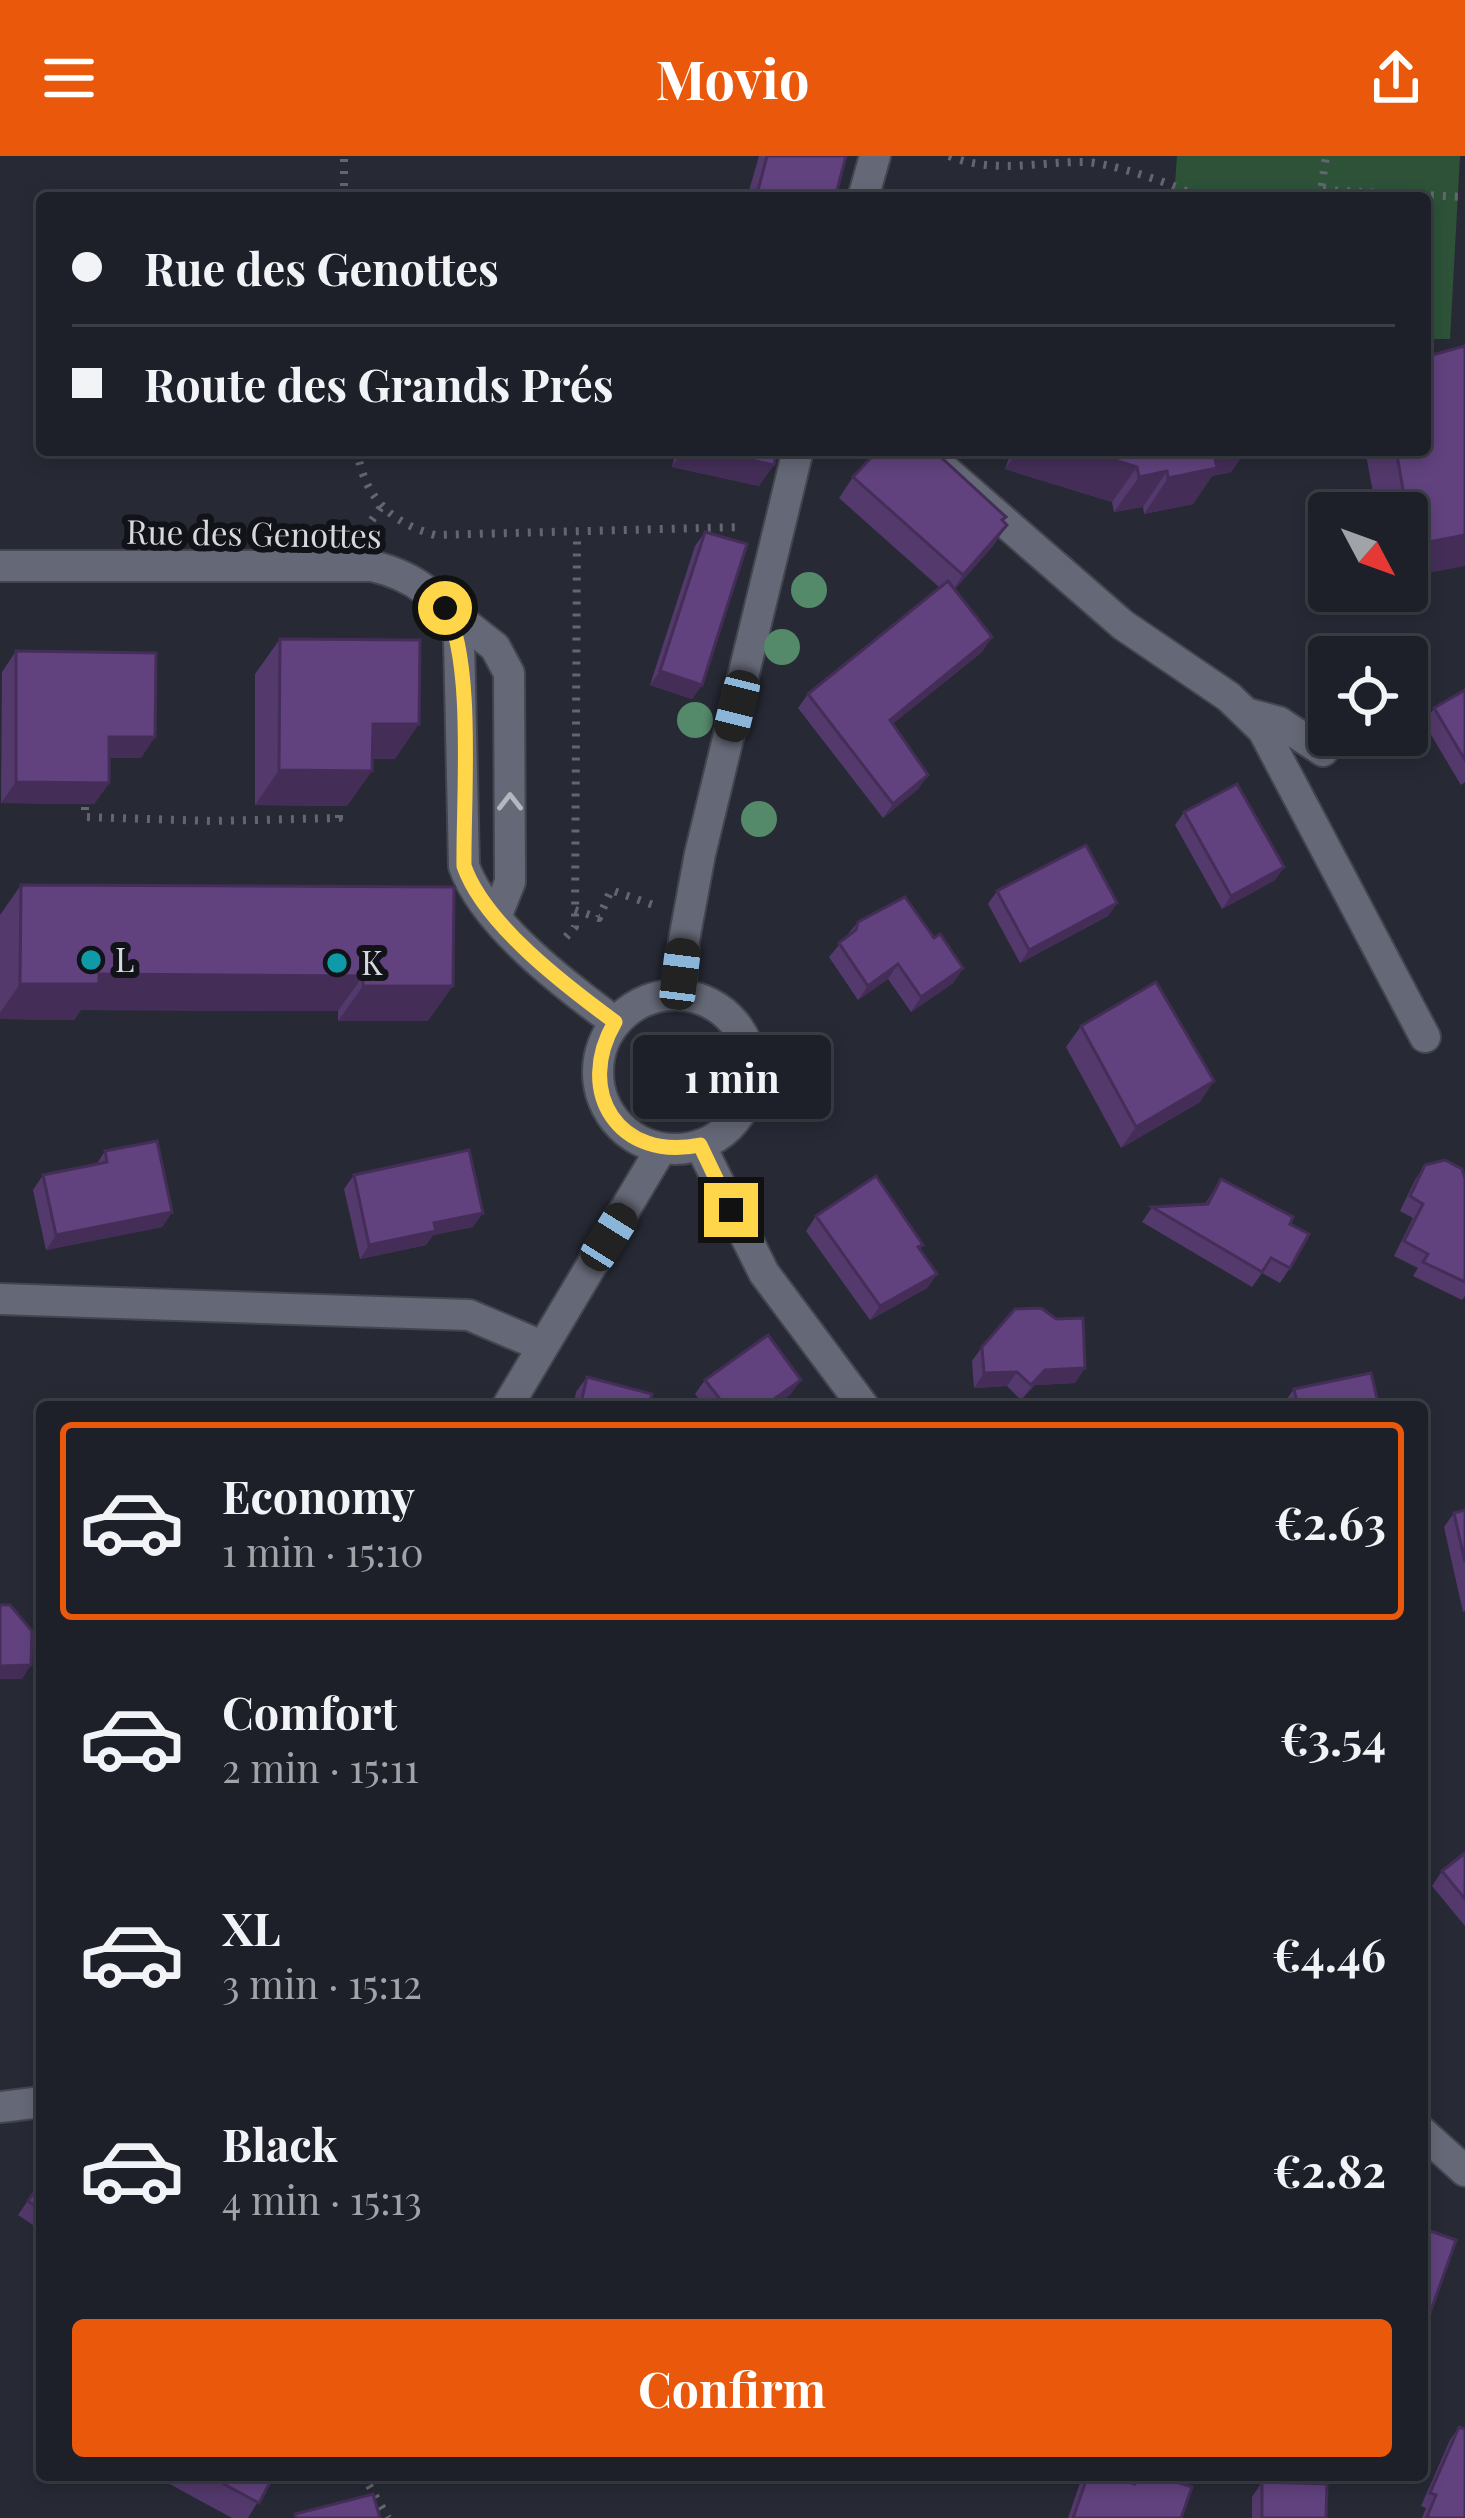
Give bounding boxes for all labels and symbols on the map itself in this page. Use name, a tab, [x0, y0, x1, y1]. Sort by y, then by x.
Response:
north arrow	[1308, 492, 1428, 612]
street label: Rue des Genottes	[126, 508, 382, 556]
route start	[418, 581, 472, 635]
car	[711, 667, 763, 745]
one-way arrow	[497, 792, 523, 810]
place label: L	[115, 936, 134, 980]
car	[658, 936, 702, 1012]
place label: K	[361, 939, 383, 983]
marker: L	[78, 947, 104, 973]
marker: K	[324, 950, 350, 976]
callout: 1 min	[632, 1036, 830, 1120]
route end	[704, 1183, 758, 1237]
car	[575, 1197, 643, 1277]

